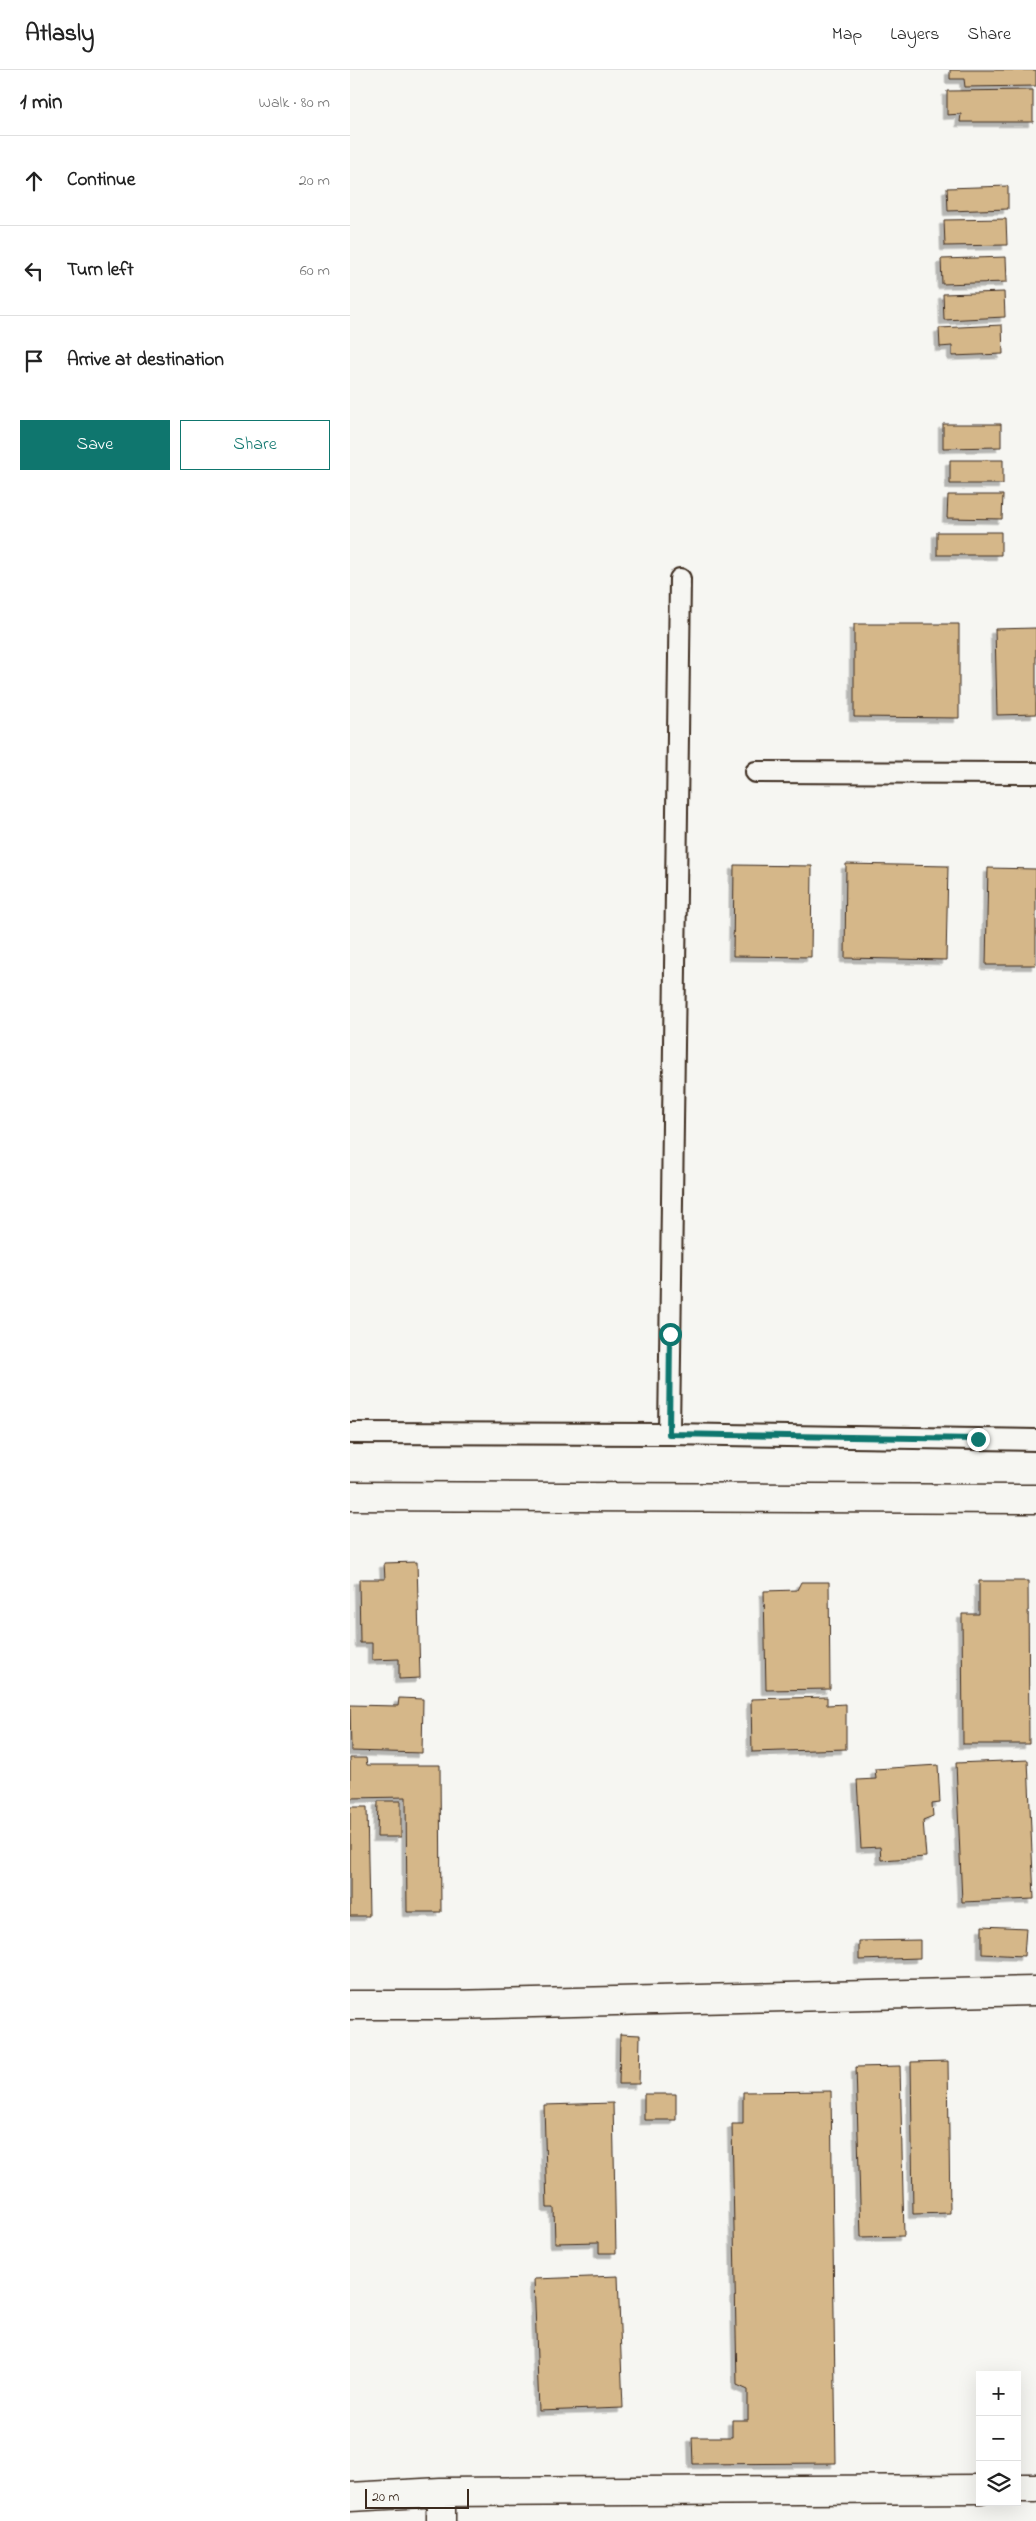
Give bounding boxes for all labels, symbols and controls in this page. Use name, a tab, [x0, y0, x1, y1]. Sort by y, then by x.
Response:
text: Atlasly	[25, 17, 94, 52]
text: Map	[832, 22, 862, 48]
text: Layers	[890, 22, 940, 48]
text: Share	[968, 22, 1011, 48]
text: 1 min	[20, 88, 62, 118]
text: Walk · 80 m	[259, 91, 330, 115]
icon: ahead	[20, 167, 48, 195]
text: Continue	[67, 167, 135, 194]
text: 20 m	[299, 169, 330, 193]
icon: left	[20, 257, 48, 285]
text: Turn left	[67, 257, 134, 284]
text: 60 m	[300, 259, 330, 283]
icon: arrive	[20, 347, 48, 375]
text: Arrive at destination	[67, 347, 224, 374]
button: Save	[20, 420, 170, 470]
button: Share	[180, 420, 330, 470]
route start	[659, 1323, 682, 1346]
route end	[967, 1428, 990, 1451]
map controls	[976, 2371, 1021, 2506]
button: +	[976, 2371, 1021, 2416]
button: −	[976, 2416, 1021, 2461]
button: layers	[976, 2461, 1021, 2506]
scale bar	[365, 2486, 469, 2509]
text: 20 m	[372, 2487, 399, 2508]

